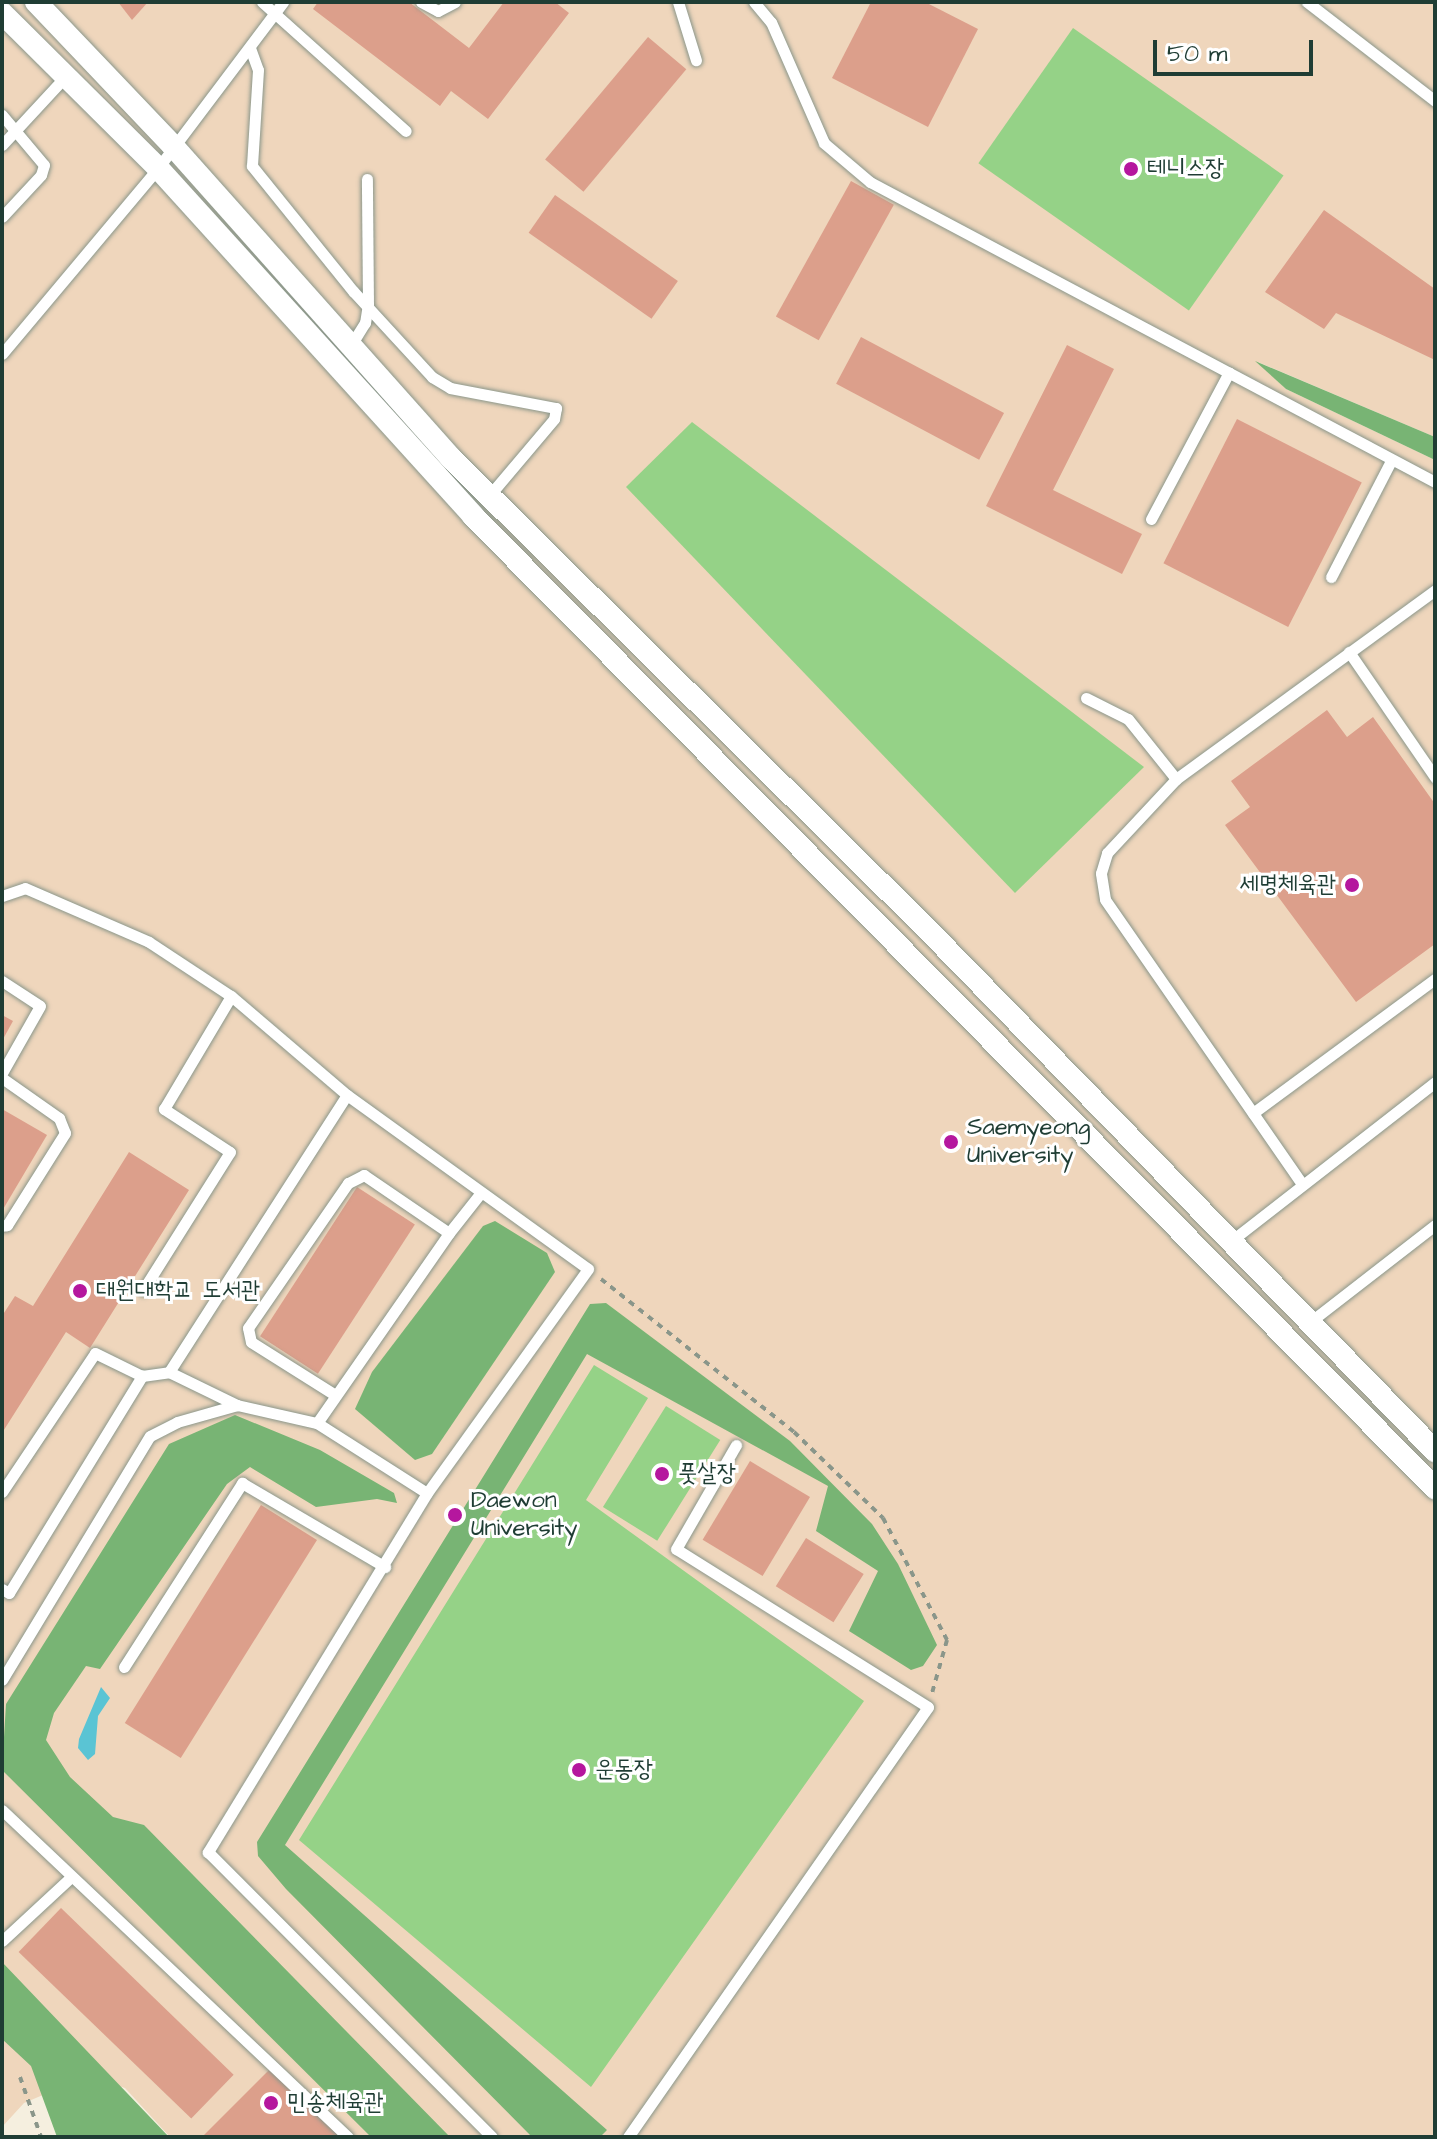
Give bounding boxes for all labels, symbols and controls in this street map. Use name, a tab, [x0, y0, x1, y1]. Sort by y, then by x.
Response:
scale bar	[1157, 24, 1317, 74]
text: 50 m	[1167, 37, 1227, 71]
place label: 테니스장	[1147, 155, 1224, 183]
marker: 테니스장	[1122, 160, 1140, 178]
place label: 세명체육관	[1239, 871, 1336, 899]
marker: 세명체육관	[1343, 876, 1361, 894]
place label: Saemyeong University	[967, 1114, 1090, 1170]
marker: Saemyeong University	[942, 1133, 960, 1151]
place label: 대원대학교 도서관	[96, 1277, 260, 1305]
marker: 대원대학교 도서관	[71, 1282, 89, 1300]
place label: 풋살장	[678, 1460, 736, 1488]
marker: 풋살장	[653, 1465, 671, 1483]
place label: Daewon University	[471, 1487, 577, 1543]
marker: Daewon University	[446, 1506, 464, 1524]
place label: 운동장	[595, 1756, 653, 1784]
marker: 운동장	[570, 1761, 588, 1779]
place label: 민송체육관	[287, 2089, 384, 2117]
marker: 민송체육관	[262, 2094, 280, 2112]

